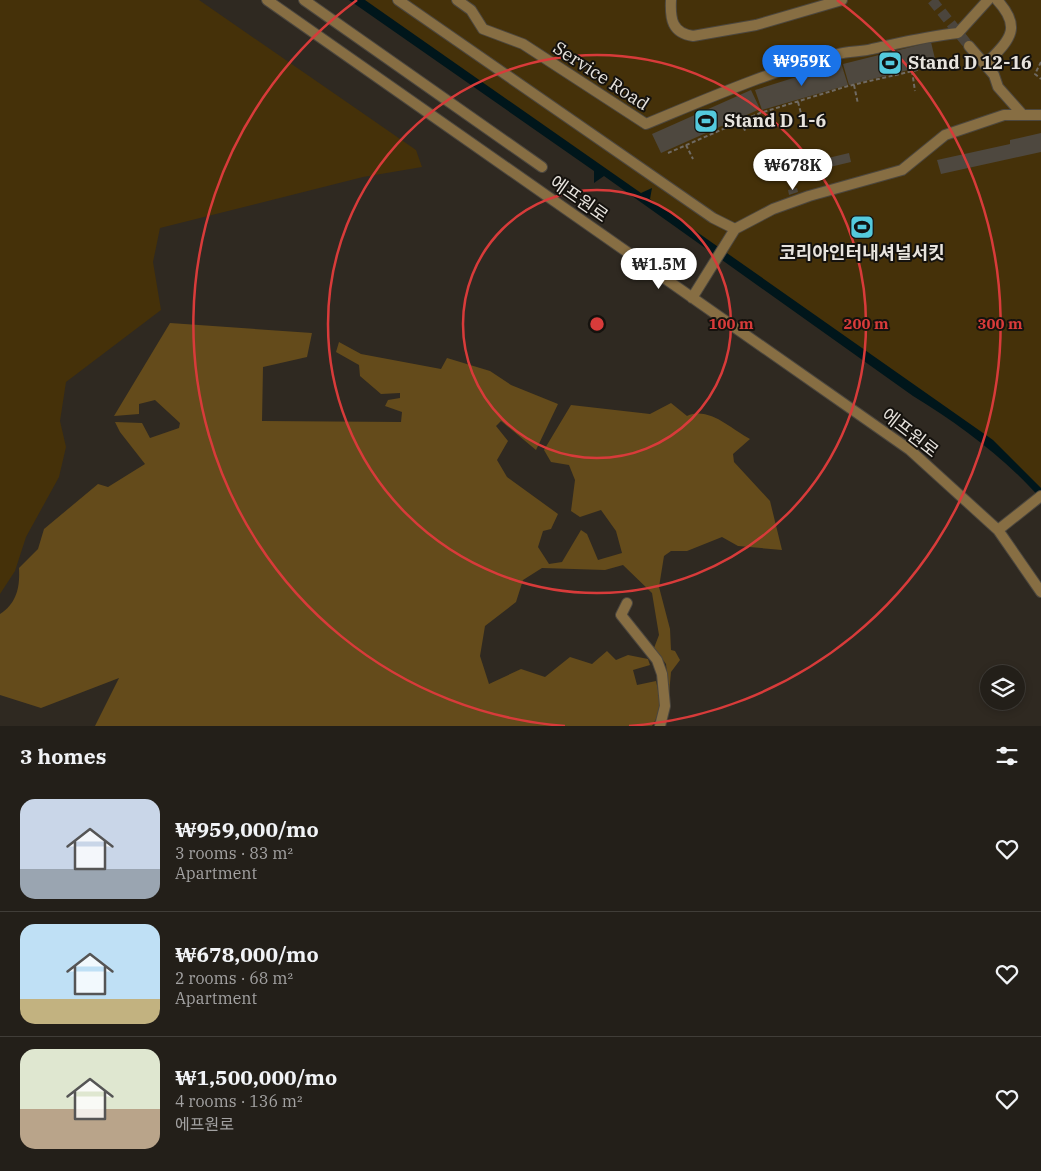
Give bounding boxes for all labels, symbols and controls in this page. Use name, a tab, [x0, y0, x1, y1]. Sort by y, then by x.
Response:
street label: Service Road	[549, 36, 654, 115]
pin: ₩959K	[767, 44, 837, 87]
sports icon: Stand D 12-16	[877, 50, 903, 76]
text: ₩959K	[773, 51, 831, 71]
place label: Stand D 12-16	[908, 51, 1032, 74]
sports icon: Stand D 1-6	[693, 108, 719, 134]
place label: Stand D 1-6	[724, 109, 827, 132]
pin: ₩678K	[758, 148, 828, 191]
text: ₩678K	[764, 155, 822, 175]
street label: 에프원로	[546, 170, 613, 227]
sports icon: 코리아인터내셔널서킷	[849, 214, 875, 240]
place label: 코리아인터내셔널서킷	[779, 241, 945, 264]
pin: ₩1.5M	[624, 248, 694, 290]
text: ₩1.5M	[632, 254, 686, 274]
text: 100 m	[708, 314, 754, 333]
text: 200 m	[843, 314, 889, 333]
text: 300 m	[977, 314, 1023, 333]
centre of rings	[588, 315, 606, 333]
street label: 에프원로	[877, 403, 943, 462]
map controls	[980, 665, 1025, 710]
button: layers	[980, 665, 1025, 710]
text: 3 homes	[20, 742, 106, 770]
icon: filters	[993, 742, 1021, 770]
text: ₩959,000/mo	[175, 815, 319, 843]
icon: home	[60, 819, 120, 879]
icon: heart	[993, 835, 1021, 863]
text: 3 rooms · 83 m²	[175, 843, 293, 863]
text: Apartment	[175, 863, 257, 883]
text: ₩678,000/mo	[175, 940, 319, 968]
icon: home	[60, 944, 120, 1004]
icon: heart	[993, 960, 1021, 988]
text: 2 rooms · 68 m²	[175, 968, 293, 988]
text: Apartment	[175, 988, 257, 1008]
text: ₩1,500,000/mo	[175, 1063, 337, 1091]
icon: home	[60, 1069, 120, 1129]
icon: heart	[993, 1085, 1021, 1113]
text: 4 rooms · 136 m²	[175, 1091, 303, 1111]
text: 에프원로	[175, 1114, 234, 1134]

